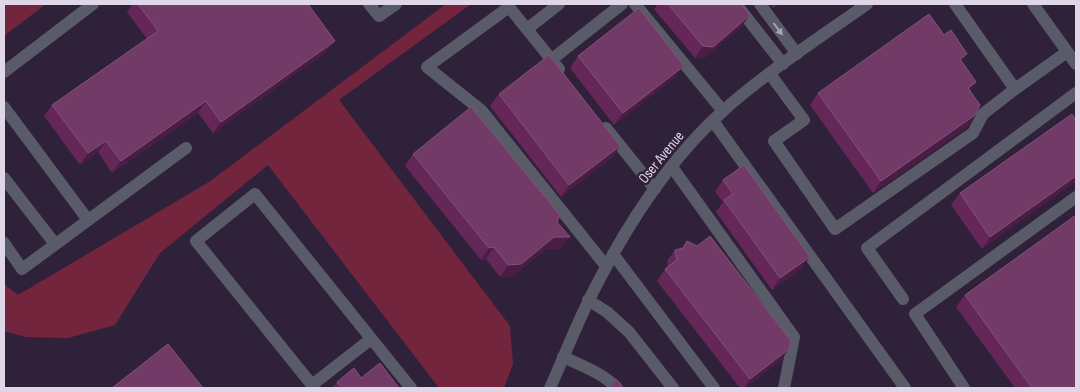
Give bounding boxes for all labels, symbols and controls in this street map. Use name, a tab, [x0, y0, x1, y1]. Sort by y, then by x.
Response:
one-way arrow	[773, 22, 784, 35]
street label: Oser Avenue	[634, 127, 688, 187]

